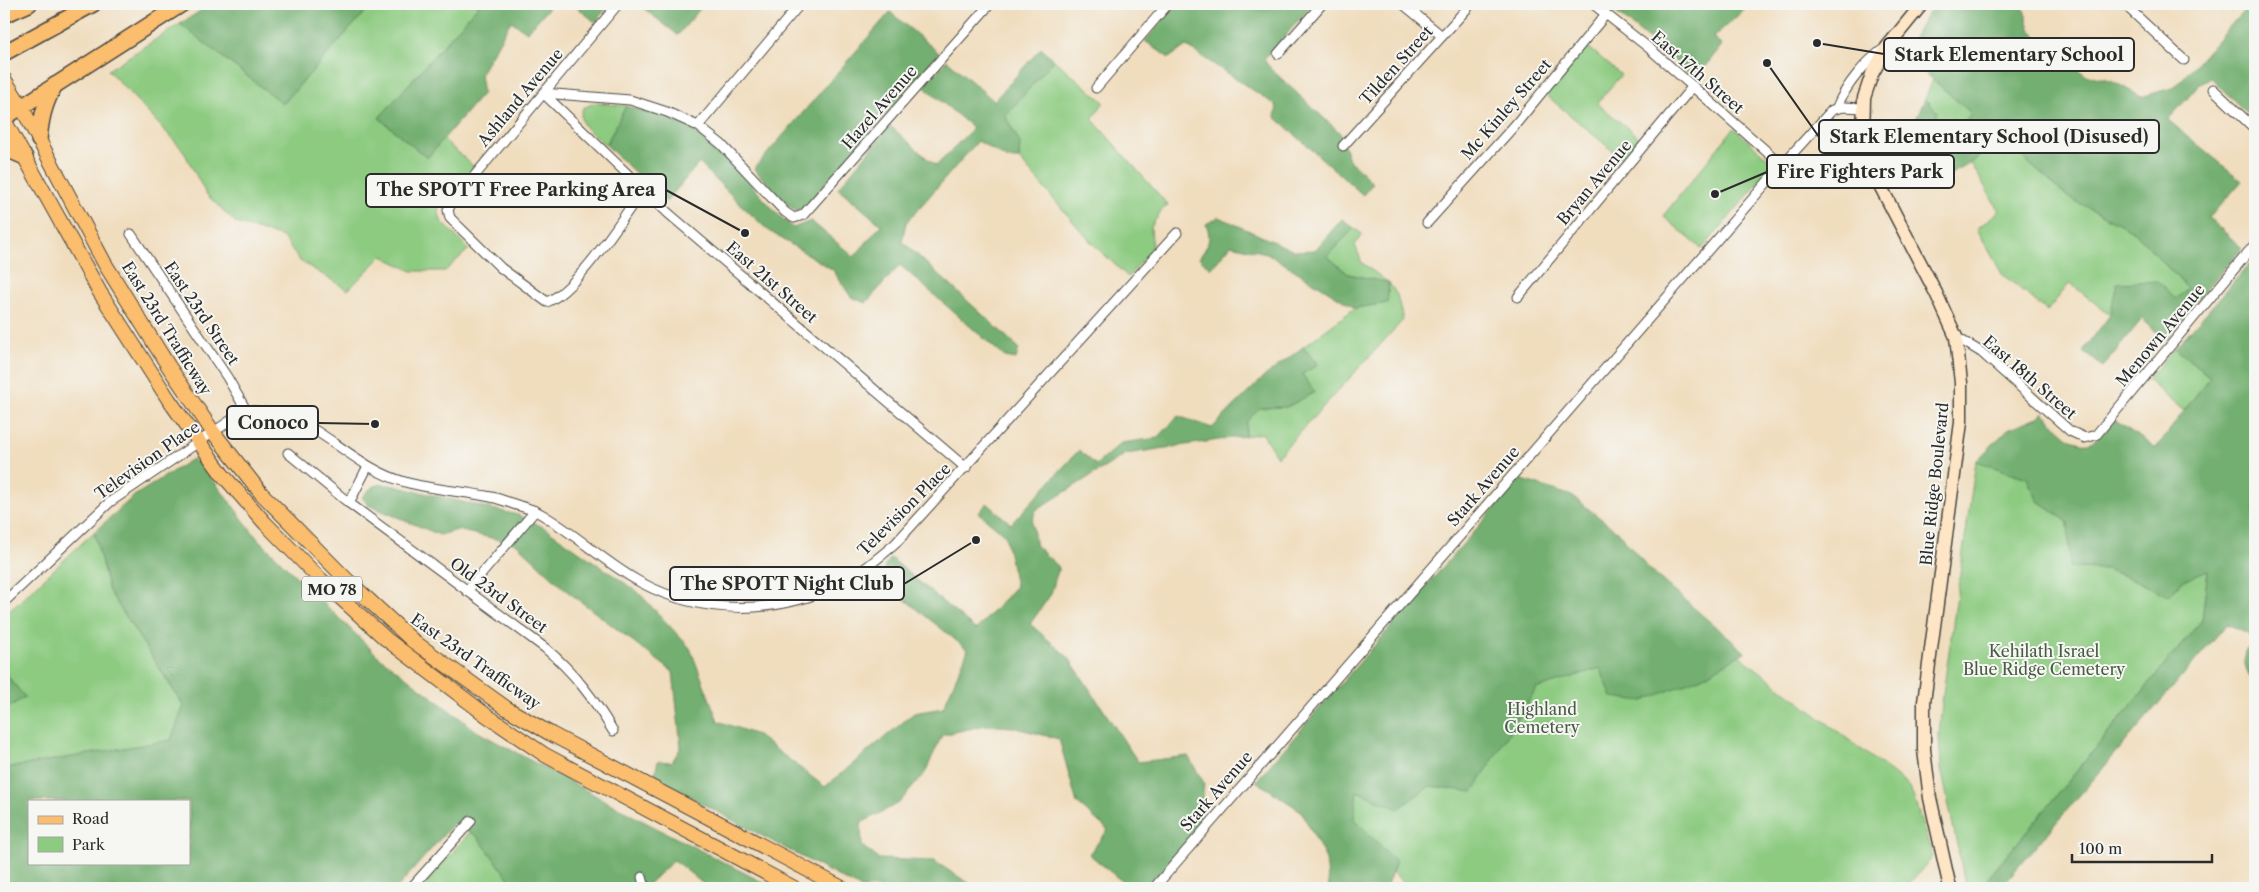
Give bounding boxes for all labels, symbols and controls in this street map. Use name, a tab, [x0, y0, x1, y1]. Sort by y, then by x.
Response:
street label: Tilden Street	[1355, 21, 1437, 109]
street label: East 17th Street	[1648, 26, 1749, 118]
callout: Stark Elementary School	[1884, 38, 2134, 71]
street label: Ashland Avenue	[472, 44, 567, 151]
text: Stark Elementary School	[1894, 44, 2124, 66]
street label: Mc Kinley Street	[1457, 54, 1555, 164]
street label: Hazel Avenue	[837, 61, 921, 153]
callout: Stark Elementary School (Disused)	[1819, 120, 2159, 153]
text: Stark Elementary School (Disused)	[1830, 126, 2148, 148]
street label: Bryan Avenue	[1553, 135, 1636, 229]
callout: Fire Fighters Park	[1767, 155, 1954, 188]
text: Fire Fighters Park	[1777, 161, 1944, 183]
callout: The SPOTT Free Parking Area	[366, 174, 666, 207]
text: The SPOTT Free Parking Area	[377, 179, 656, 201]
street label: East 21st Street	[722, 237, 822, 327]
street label: East 23rd Trafficway	[118, 257, 217, 399]
street label: East 23rd Street	[160, 258, 244, 369]
street label: Menown Avenue	[2111, 280, 2209, 390]
street label: East 18th Street	[1979, 331, 2081, 423]
street label: Blue Ridge Boulevard	[1915, 401, 1953, 567]
callout: Conoco	[227, 406, 318, 439]
text: Conoco	[237, 412, 309, 434]
street label: Television Place	[91, 416, 203, 504]
street label: Stark Avenue	[1443, 442, 1523, 530]
street label: Television Place	[853, 458, 955, 560]
street label: Old 23rd Street	[446, 553, 552, 637]
callout: The SPOTT Night Club	[670, 567, 904, 600]
text: The SPOTT Night Club	[680, 573, 894, 595]
road number: MO 78	[302, 576, 362, 602]
street label: East 23rd Trafficway	[407, 609, 546, 714]
park label: Kehilath Israel Blue Ridge Cemetery	[1963, 641, 2126, 679]
park label: Highland Cemetery	[1504, 699, 1581, 737]
street label: Stark Avenue	[1176, 747, 1256, 835]
legend	[28, 800, 190, 864]
text: Road	[72, 809, 109, 828]
scale bar	[2072, 832, 2212, 864]
text: Park	[72, 835, 106, 854]
text: 100 m	[2079, 839, 2122, 858]

